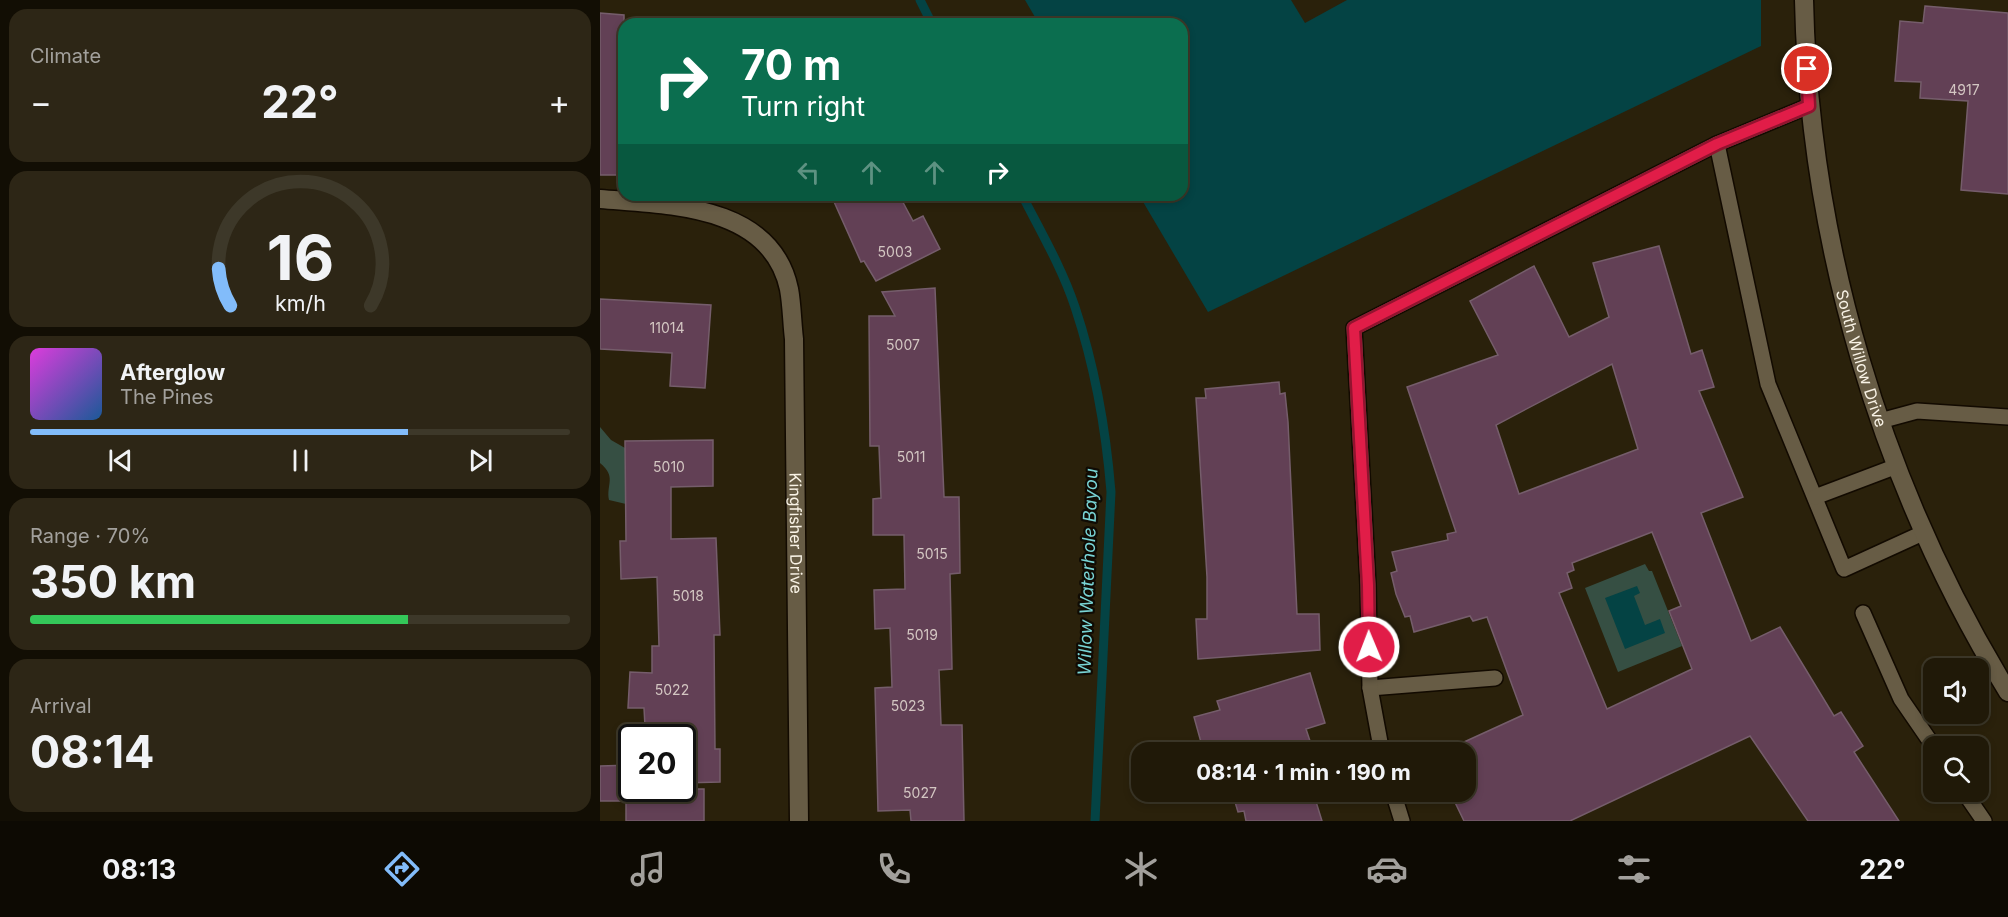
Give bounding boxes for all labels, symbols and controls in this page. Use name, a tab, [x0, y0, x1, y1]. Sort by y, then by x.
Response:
text: 70 m	[741, 39, 841, 90]
icon: right	[642, 42, 720, 120]
pin	[1781, 43, 1832, 94]
text: Climate	[30, 44, 101, 68]
icon: arrive	[1790, 52, 1823, 85]
text: 22°	[261, 74, 339, 129]
house number: 4917	[1948, 81, 1980, 98]
text: −	[30, 82, 52, 122]
text: +	[548, 82, 570, 122]
text: Turn right	[741, 90, 865, 123]
icon: left	[792, 156, 825, 189]
icon: ahead	[855, 156, 888, 189]
icon: ahead	[918, 156, 951, 189]
icon: right	[981, 156, 1014, 189]
text: 16	[266, 220, 334, 295]
house number: 5003	[878, 243, 912, 260]
street label: South Willow Drive	[1832, 287, 1891, 430]
text: km/h	[275, 290, 325, 316]
house number: 11014	[650, 319, 684, 336]
house number: 5007	[886, 336, 920, 353]
text: Afterglow	[120, 359, 225, 385]
text: The Pines	[120, 385, 214, 409]
icon: previous	[104, 444, 137, 477]
icon: pause	[284, 444, 317, 477]
icon: next	[464, 444, 497, 477]
house number: 5011	[897, 448, 925, 465]
house number: 5010	[653, 458, 685, 475]
water label: Willow Waterhole Bayou	[1073, 468, 1102, 676]
street label: Kingfisher Drive	[785, 472, 807, 594]
text: Range · 70%	[30, 524, 150, 548]
house number: 5015	[916, 545, 948, 562]
text: 350 km	[30, 554, 196, 609]
house number: 5018	[672, 587, 704, 604]
position arrow	[1337, 615, 1401, 679]
house number: 5019	[906, 626, 938, 643]
map controls	[1923, 658, 1989, 802]
button: sound	[1923, 658, 1989, 724]
house number: 5022	[655, 681, 689, 698]
text: Arrival	[30, 694, 92, 718]
house number: 5023	[891, 697, 925, 714]
text: 08:14	[30, 724, 155, 779]
speed limit sign: 20	[618, 724, 696, 802]
button: search	[1923, 736, 1989, 802]
text: 08:14 · 1 min · 190 m	[1196, 759, 1411, 785]
house number: 5027	[903, 784, 937, 801]
icon: directions	[381, 848, 423, 890]
icon: music	[627, 848, 669, 890]
icon: phone	[873, 848, 915, 890]
icon: climate	[1120, 848, 1162, 890]
icon: car	[1366, 848, 1408, 890]
icon: filters	[1613, 848, 1655, 890]
text: 08:13	[102, 853, 176, 886]
text: 22°	[1859, 853, 1906, 886]

